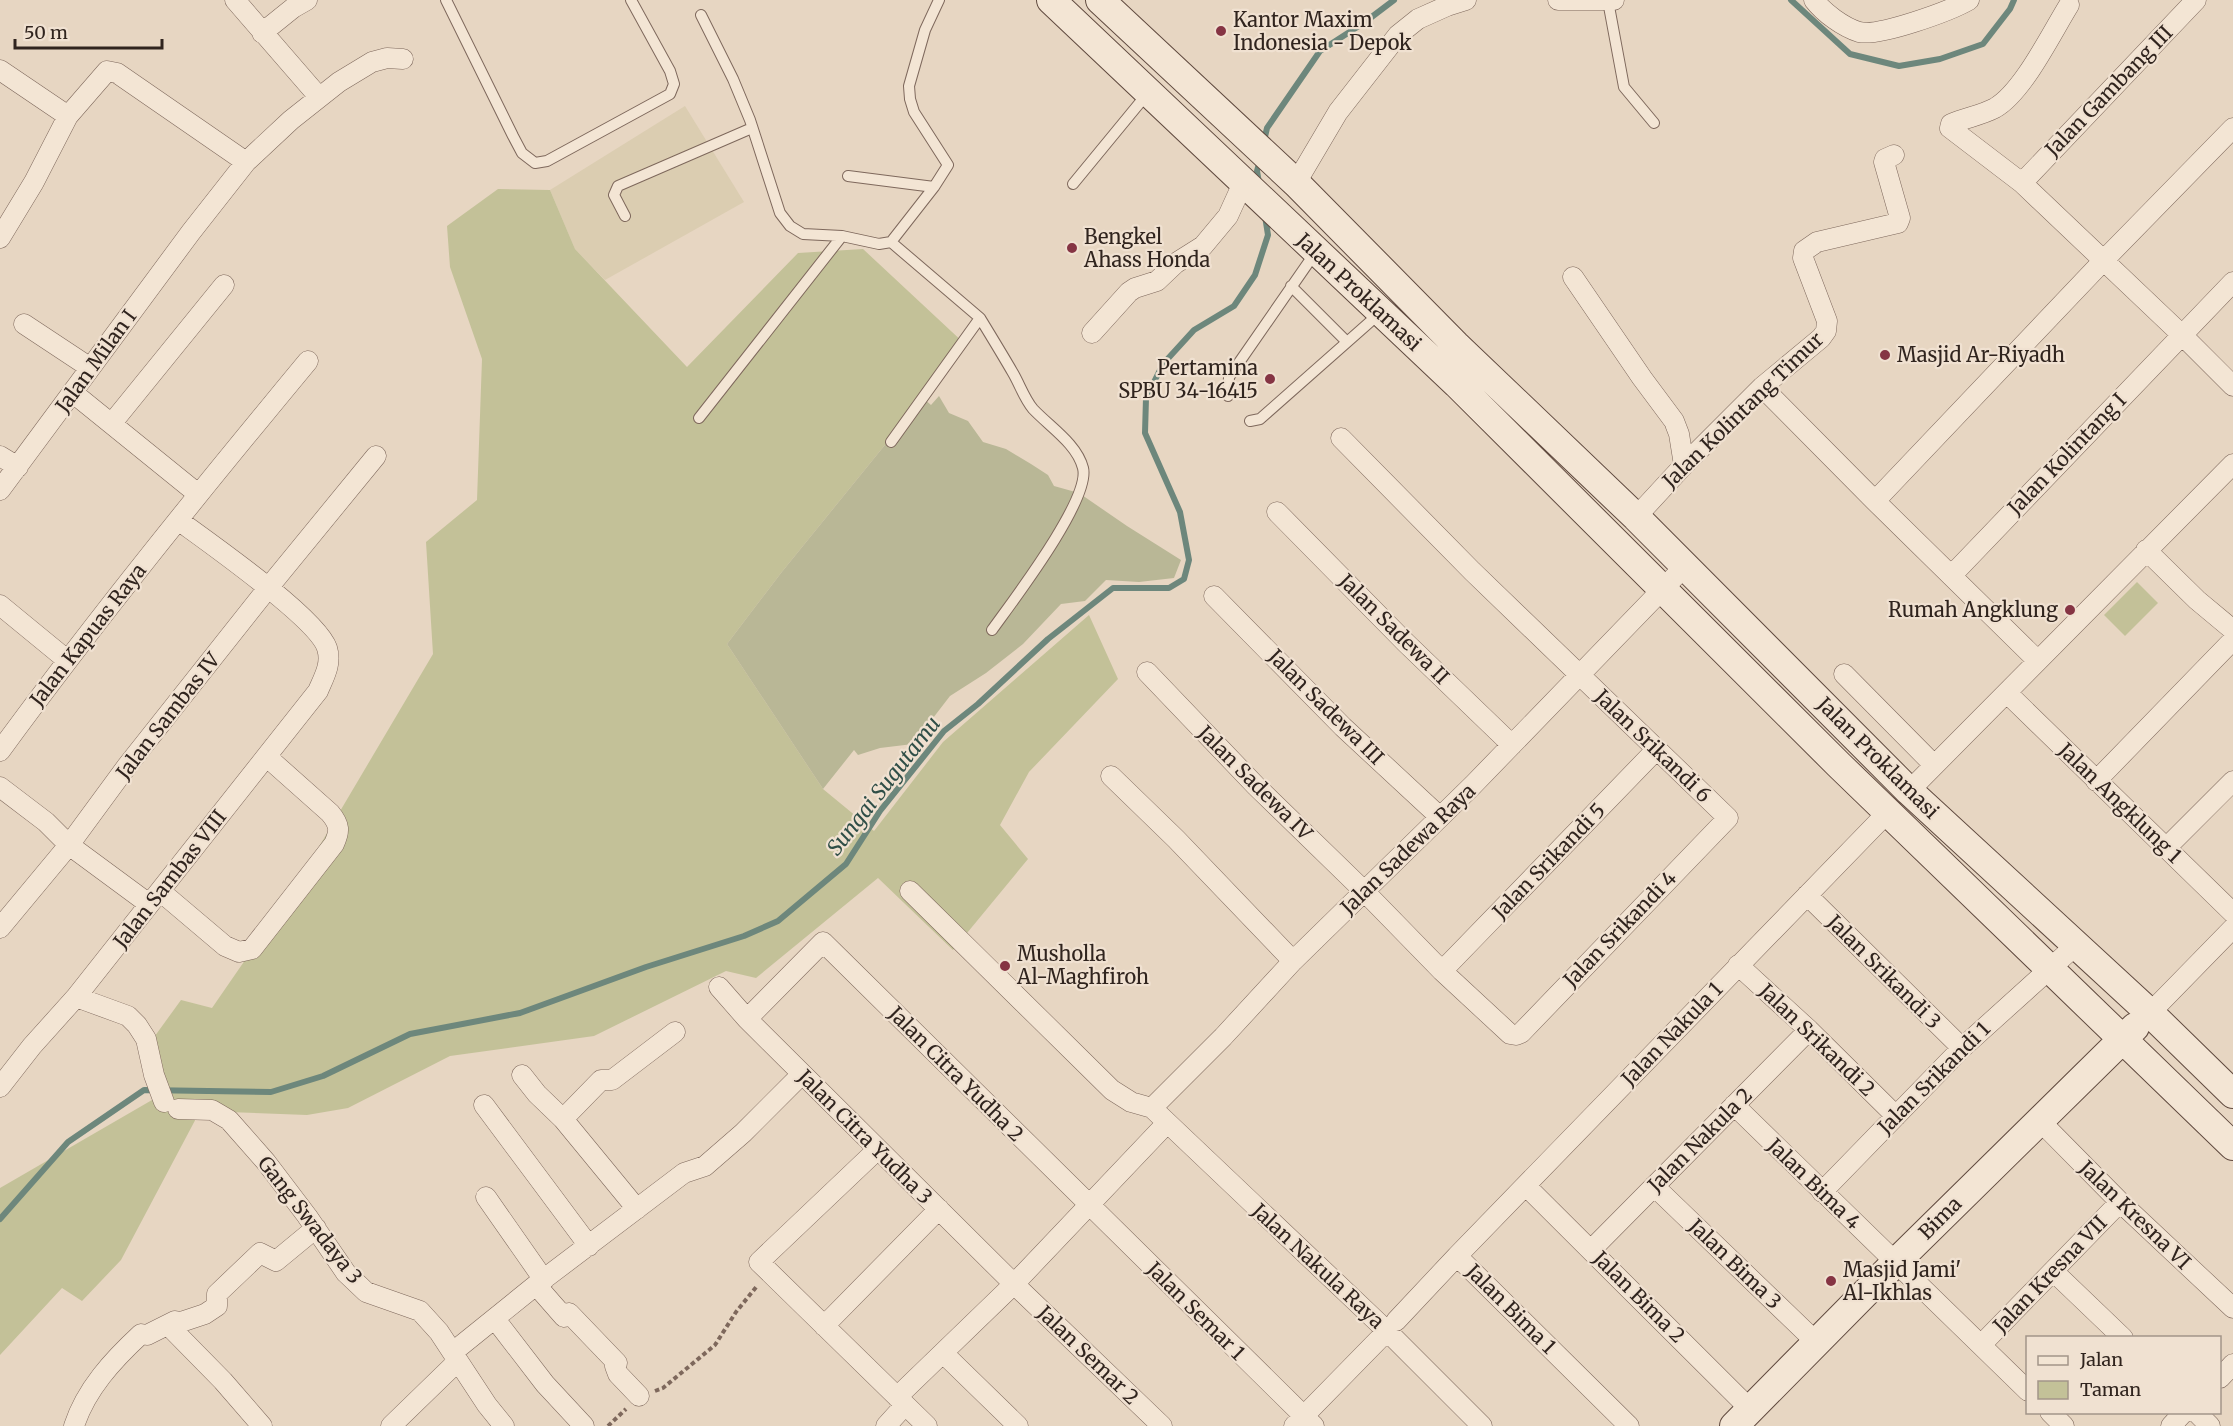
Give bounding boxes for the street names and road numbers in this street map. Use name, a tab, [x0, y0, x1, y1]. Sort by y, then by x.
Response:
street label: Jalan Gambang III	[2039, 20, 2178, 162]
street label: Jalan Proklamasi	[1291, 227, 1427, 356]
street label: Jalan Milan I	[49, 304, 141, 418]
street label: Jalan Kolintang Timur	[1656, 327, 1828, 493]
street label: Jalan Kolintang I	[2002, 388, 2131, 520]
street label: Jalan Kapuas Raya	[24, 558, 151, 712]
street label: Jalan Sadewa II	[1333, 568, 1455, 689]
street label: Jalan Sadewa III	[1263, 643, 1389, 770]
street label: Jalan Sambas IV	[110, 647, 225, 785]
street label: Jalan Srikandi 6	[1589, 683, 1717, 807]
street label: Jalan Proklamasi	[1812, 691, 1944, 824]
street label: Jalan Sadewa IV	[1192, 719, 1318, 846]
street label: Jalan Angklung 1	[2053, 737, 2187, 868]
street label: Jalan Sadewa Raya	[1334, 778, 1480, 920]
street label: Jalan Srikandi 5	[1486, 798, 1610, 924]
street label: Jalan Sambas VIII	[107, 805, 231, 954]
street label: Jalan Srikandi 4	[1557, 865, 1681, 993]
street label: Jalan Srikandi 3	[1821, 909, 1947, 1034]
street label: Jalan Nakula 1	[1615, 977, 1727, 1091]
street label: Jalan Srikandi 2	[1753, 977, 1880, 1101]
street label: Jalan Citra Yudha 2	[883, 1000, 1029, 1146]
street label: Jalan Srikandi 1	[1872, 1016, 1995, 1140]
street label: Jalan Citra Yudha 3	[792, 1063, 938, 1209]
street label: Jalan Nakula 2	[1642, 1082, 1757, 1198]
street label: Jalan Bima 4	[1762, 1132, 1866, 1234]
street label: Gang Swadaya 3	[253, 1151, 368, 1289]
street label: Jalan Kresna VI	[2074, 1154, 2196, 1274]
street label: Bima	[1913, 1191, 1966, 1244]
street label: Jalan Nakula Raya	[1246, 1197, 1390, 1334]
street label: Jalan Kresna VII	[1987, 1210, 2112, 1338]
street label: Jalan Bima 3	[1683, 1213, 1787, 1314]
street label: Jalan Bima 2	[1588, 1245, 1690, 1348]
street label: Jalan Semar 1	[1141, 1256, 1251, 1365]
street label: Jalan Bima 1	[1461, 1258, 1561, 1359]
street label: Jalan Semar 2	[1032, 1299, 1144, 1409]

